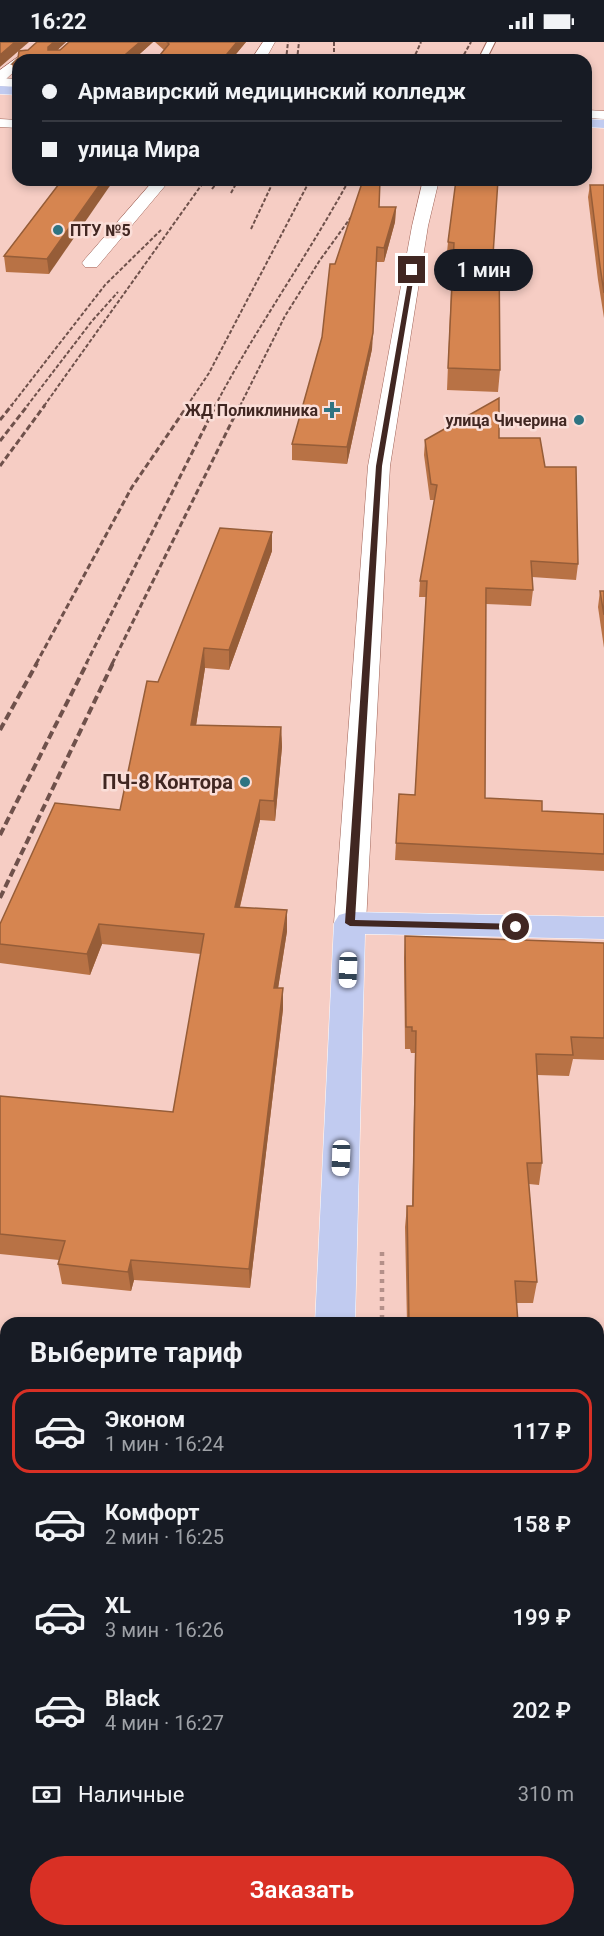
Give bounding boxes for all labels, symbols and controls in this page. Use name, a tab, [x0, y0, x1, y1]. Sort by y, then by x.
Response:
text: 16:22	[30, 9, 87, 34]
text: Армавирский медицинский колледж	[78, 79, 466, 104]
text: улица Мира	[78, 137, 200, 162]
place label: ПТУ №5	[70, 221, 131, 240]
marker: ПТУ №5	[51, 223, 65, 237]
callout: 1 мин	[433, 249, 532, 291]
route end	[398, 256, 425, 283]
text: 1 мин	[456, 258, 511, 282]
place label: ЖД Поликлиника	[185, 401, 318, 420]
marker: ЖД Поликлиника	[323, 401, 341, 419]
place label: улица Чичерина	[446, 411, 567, 430]
marker: улица Чичерина	[572, 413, 586, 427]
place label: ПЧ-8 Контора	[102, 770, 233, 794]
marker: ПЧ-8 Контора	[238, 775, 252, 789]
route start	[502, 913, 529, 940]
car	[338, 952, 358, 988]
car	[331, 1140, 351, 1176]
text: Выберите тариф	[30, 1337, 242, 1369]
icon: car	[33, 1404, 87, 1458]
text: Эконом	[105, 1407, 185, 1432]
text: 117 ₽	[513, 1419, 571, 1444]
text: 1 мин · 16:24	[105, 1432, 224, 1456]
icon: car	[33, 1497, 87, 1551]
text: Комфорт	[105, 1500, 200, 1525]
text: 158 ₽	[513, 1512, 571, 1537]
text: 2 мин · 16:25	[105, 1525, 224, 1549]
icon: car	[33, 1590, 87, 1644]
text: XL	[105, 1593, 131, 1618]
text: 199 ₽	[513, 1605, 571, 1630]
text: 3 мин · 16:26	[105, 1618, 224, 1642]
icon: car	[33, 1683, 87, 1737]
text: Black	[105, 1686, 160, 1711]
text: 202 ₽	[513, 1698, 571, 1723]
text: 4 мин · 16:27	[105, 1711, 224, 1735]
icon: cash	[30, 1778, 63, 1811]
text: Наличные	[78, 1782, 184, 1807]
text: 310 m	[518, 1782, 574, 1806]
button: Заказать	[30, 1856, 574, 1925]

